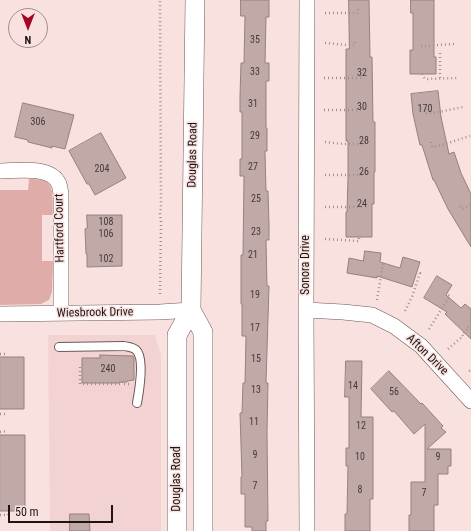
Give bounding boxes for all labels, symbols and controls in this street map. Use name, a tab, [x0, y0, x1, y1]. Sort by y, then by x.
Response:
north arrow	[8, 8, 48, 48]
text: N	[25, 33, 31, 46]
house number: 35	[250, 34, 260, 46]
house number: 33	[250, 66, 260, 78]
house number: 32	[357, 67, 367, 79]
house number: 31	[248, 98, 258, 110]
house number: 30	[357, 101, 367, 113]
house number: 170	[418, 103, 432, 115]
house number: 306	[31, 116, 45, 128]
street label: Douglas Road	[185, 122, 201, 188]
house number: 29	[250, 130, 260, 142]
house number: 28	[359, 135, 369, 147]
house number: 27	[248, 161, 258, 173]
house number: 204	[95, 163, 109, 175]
house number: 26	[359, 166, 369, 178]
street label: Hartford Court	[52, 193, 68, 263]
house number: 25	[251, 193, 261, 205]
house number: 24	[357, 198, 367, 210]
house number: 108	[99, 216, 113, 228]
house number: 23	[251, 226, 261, 238]
house number: 106	[99, 228, 113, 240]
street label: Sonora Drive	[299, 235, 313, 295]
house number: 21	[248, 249, 258, 261]
house number: 102	[99, 253, 113, 265]
house number: 19	[250, 289, 260, 301]
street label: Wiesbrook Drive	[57, 305, 133, 321]
house number: 17	[250, 322, 260, 334]
street label: Afton Drive	[403, 332, 451, 378]
house number: 15	[251, 353, 261, 365]
house number: 240	[101, 363, 115, 375]
house number: 14	[348, 380, 358, 392]
house number: 13	[251, 384, 261, 396]
house number: 56	[389, 386, 399, 398]
house number: 11	[249, 416, 259, 428]
house number: 12	[356, 420, 366, 432]
street label: Douglas Road	[170, 446, 184, 512]
house number: 9	[253, 449, 257, 461]
house number: 10	[355, 451, 365, 463]
house number: 9	[436, 451, 440, 463]
house number: 7	[253, 480, 257, 492]
house number: 8	[358, 484, 362, 496]
house number: 7	[422, 487, 426, 499]
scale bar	[10, 497, 115, 523]
text: 50 m	[15, 505, 39, 519]

